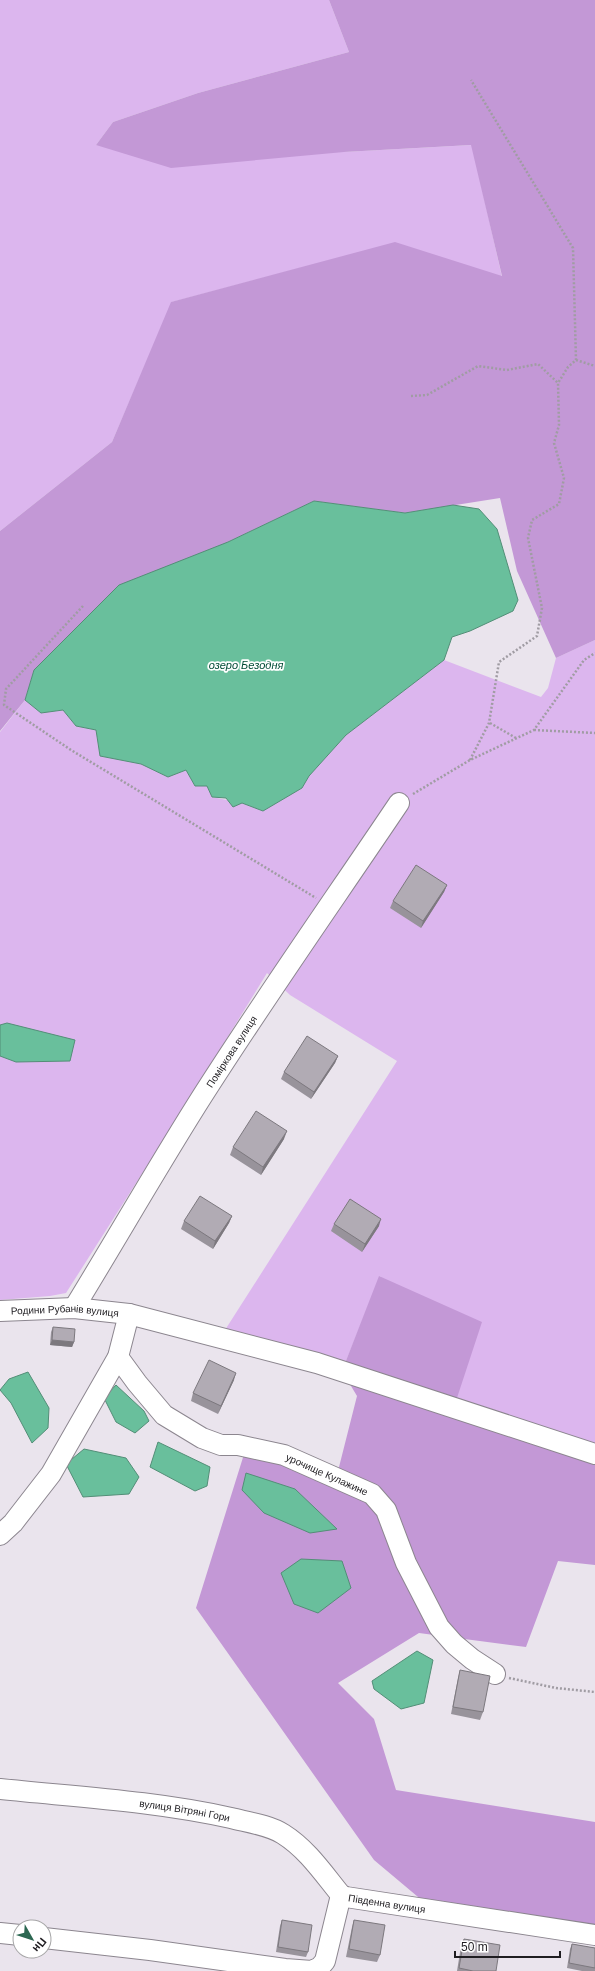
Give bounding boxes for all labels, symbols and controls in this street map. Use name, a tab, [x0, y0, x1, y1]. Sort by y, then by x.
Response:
water label: озеро Безодня	[209, 659, 283, 671]
street label: Поміркова вулиця	[204, 1013, 259, 1089]
street label: Родини Рубанів вулиця	[11, 1302, 119, 1318]
street label: урочище Кулажине	[284, 1451, 370, 1497]
street label: вулиця Вітряні Гори	[139, 1797, 231, 1823]
street label: Південна вулиця	[348, 1892, 426, 1915]
north arrow	[12, 1919, 52, 1959]
scale bar	[455, 1933, 560, 1959]
text: Пн	[31, 1936, 49, 1955]
text: 50 m	[461, 1940, 488, 1954]

